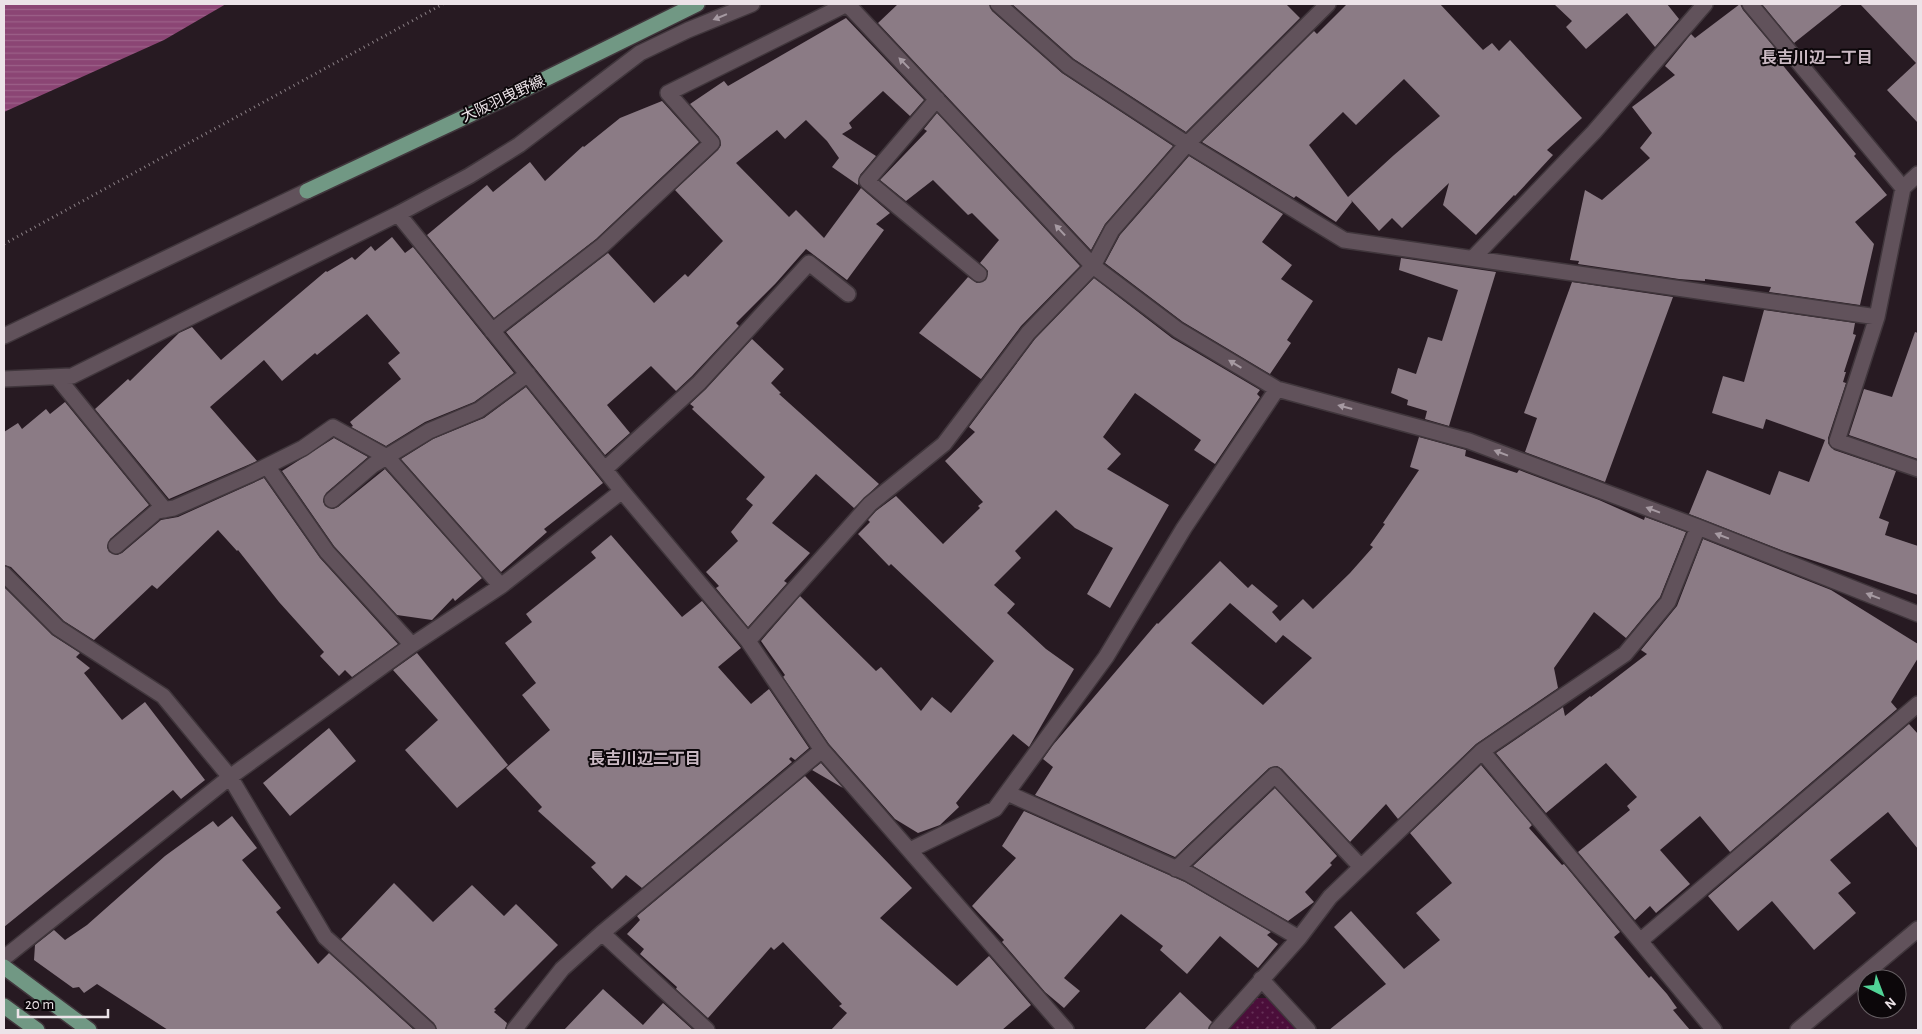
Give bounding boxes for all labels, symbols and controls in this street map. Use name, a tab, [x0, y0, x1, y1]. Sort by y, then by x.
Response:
one-way arrow	[712, 13, 727, 21]
district label: 長吉川辺一丁目	[1761, 49, 1873, 66]
one-way arrow	[898, 58, 910, 70]
street label: 大阪羽曳野線	[459, 72, 547, 125]
one-way arrow	[1054, 224, 1066, 236]
one-way arrow	[1229, 359, 1242, 368]
one-way arrow	[1337, 403, 1352, 411]
one-way arrow	[1493, 449, 1508, 457]
one-way arrow	[1645, 506, 1660, 514]
one-way arrow	[1714, 532, 1729, 540]
one-way arrow	[1865, 592, 1880, 600]
district label: 長吉川辺二丁目	[589, 750, 701, 767]
north arrow	[1857, 969, 1907, 1019]
scale bar	[18, 986, 108, 1018]
text: N	[1882, 994, 1898, 1011]
text: 20 m	[25, 997, 54, 1012]

